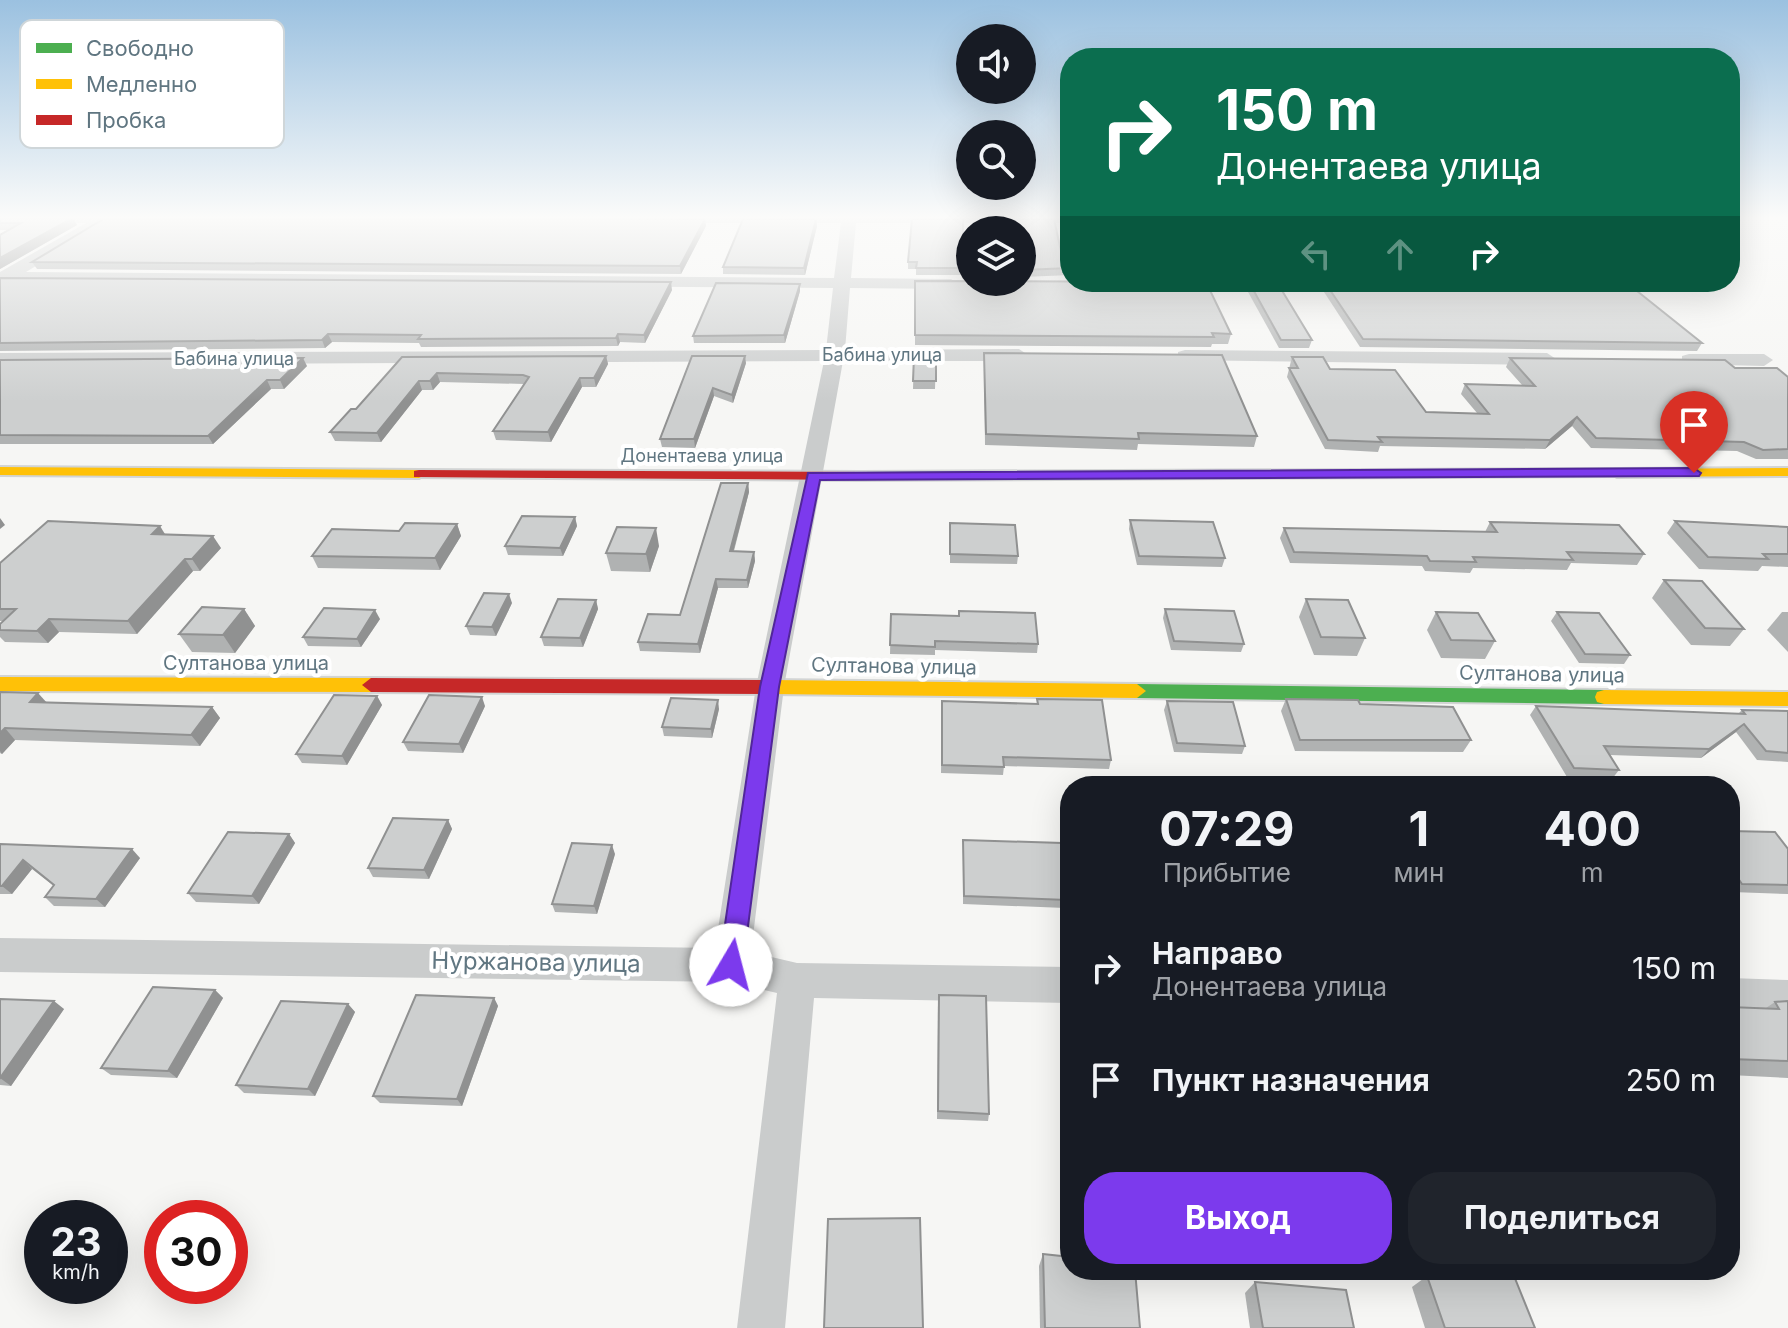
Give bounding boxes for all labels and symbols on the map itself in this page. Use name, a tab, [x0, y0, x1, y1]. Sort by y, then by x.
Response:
legend	[20, 20, 284, 148]
text: Свободно	[86, 35, 194, 61]
text: Медленно	[86, 71, 197, 97]
text: Пробка	[86, 107, 166, 133]
street label: Бабина улица	[822, 344, 942, 365]
street label: Бабина улица	[174, 348, 294, 369]
pin	[1660, 391, 1728, 473]
street label: Донентаева улица	[621, 445, 783, 466]
street label: Султанова улица	[163, 651, 329, 675]
street label: Султанова улица	[811, 653, 977, 679]
street label: Султанова улица	[1459, 661, 1625, 687]
position arrow	[689, 923, 773, 1007]
street label: Нуржанова улица	[431, 946, 641, 978]
speed limit sign: 30	[144, 1200, 248, 1304]

